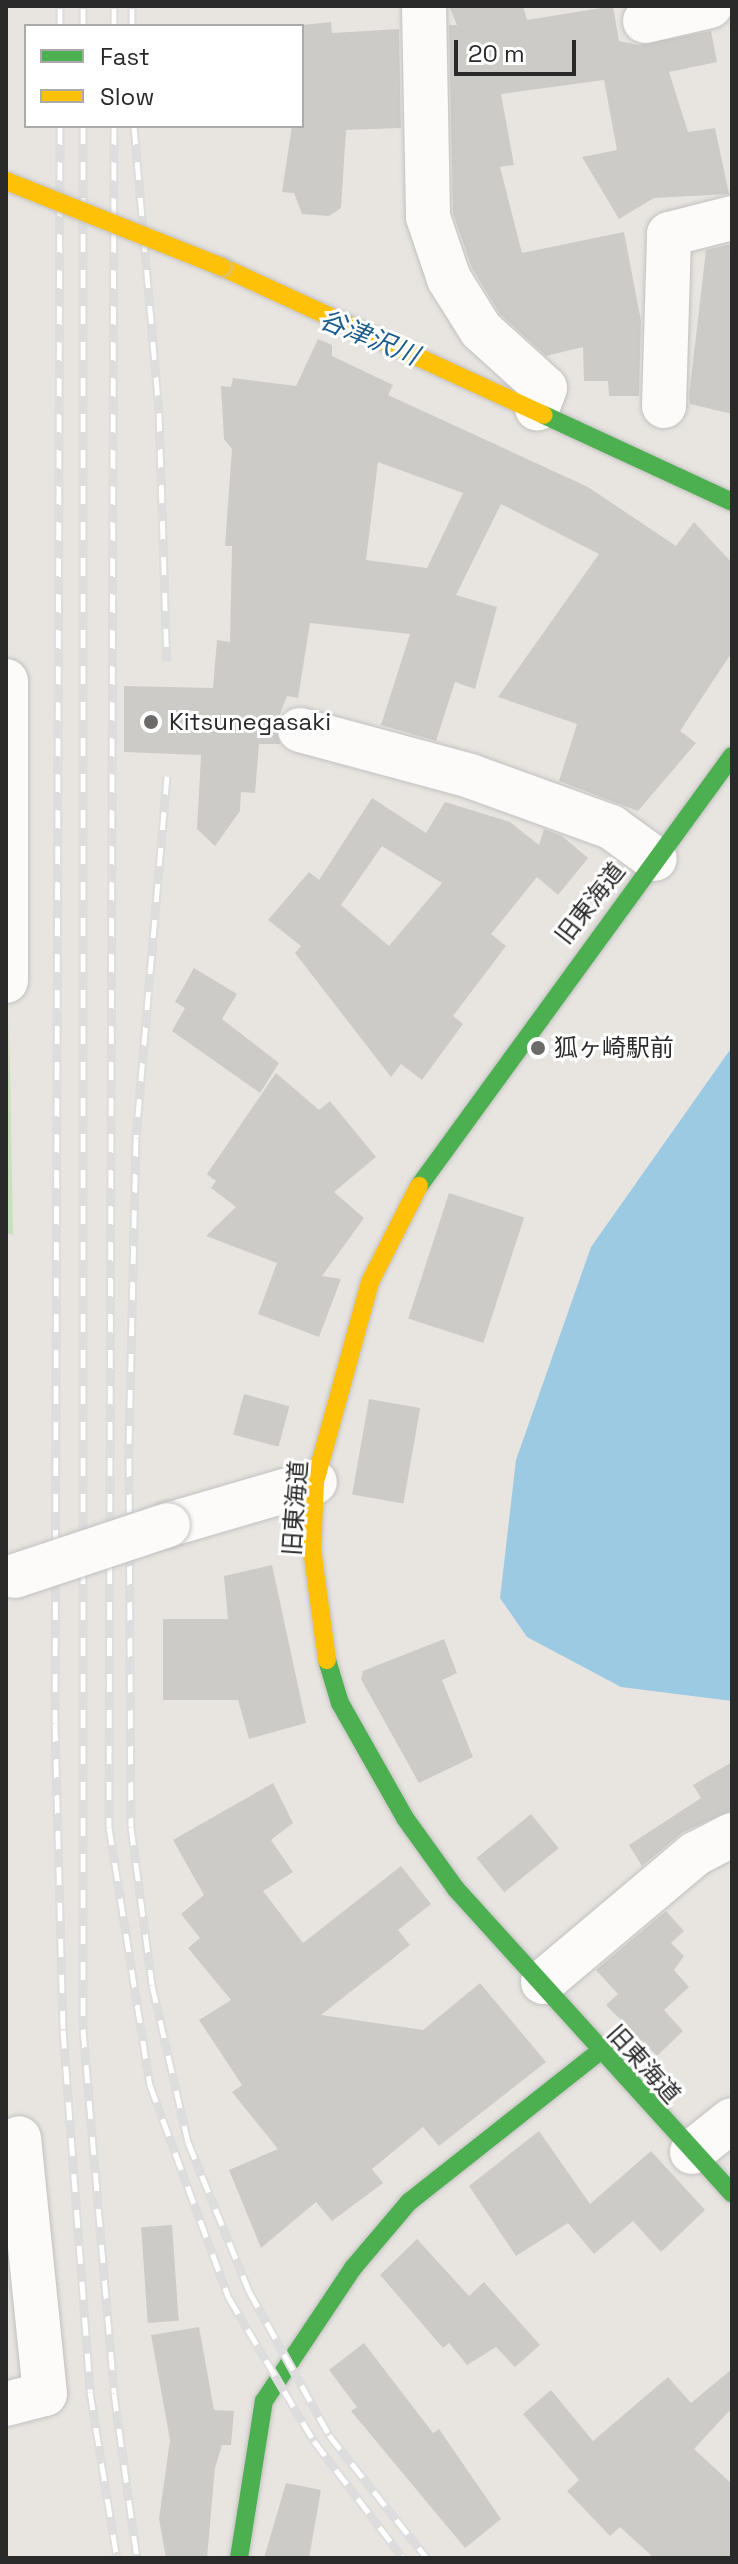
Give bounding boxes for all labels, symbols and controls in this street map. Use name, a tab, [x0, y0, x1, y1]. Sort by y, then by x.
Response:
legend	[24, 24, 304, 128]
scale bar	[458, 24, 580, 74]
text: 20 m	[468, 38, 525, 69]
text: Fast	[100, 41, 150, 72]
text: Slow	[100, 81, 154, 112]
water label: 谷津沢川	[315, 304, 423, 372]
place label: Kitsunegasaki	[169, 708, 331, 736]
marker: Kitsunegasaki	[140, 711, 162, 733]
street label: 旧東海道	[549, 856, 631, 950]
place label: 狐ヶ崎駅前	[554, 1034, 674, 1062]
marker: 狐ヶ崎駅前	[529, 1039, 547, 1057]
street label: 旧東海道	[277, 1459, 313, 1557]
street label: 旧東海道	[601, 2019, 687, 2109]

